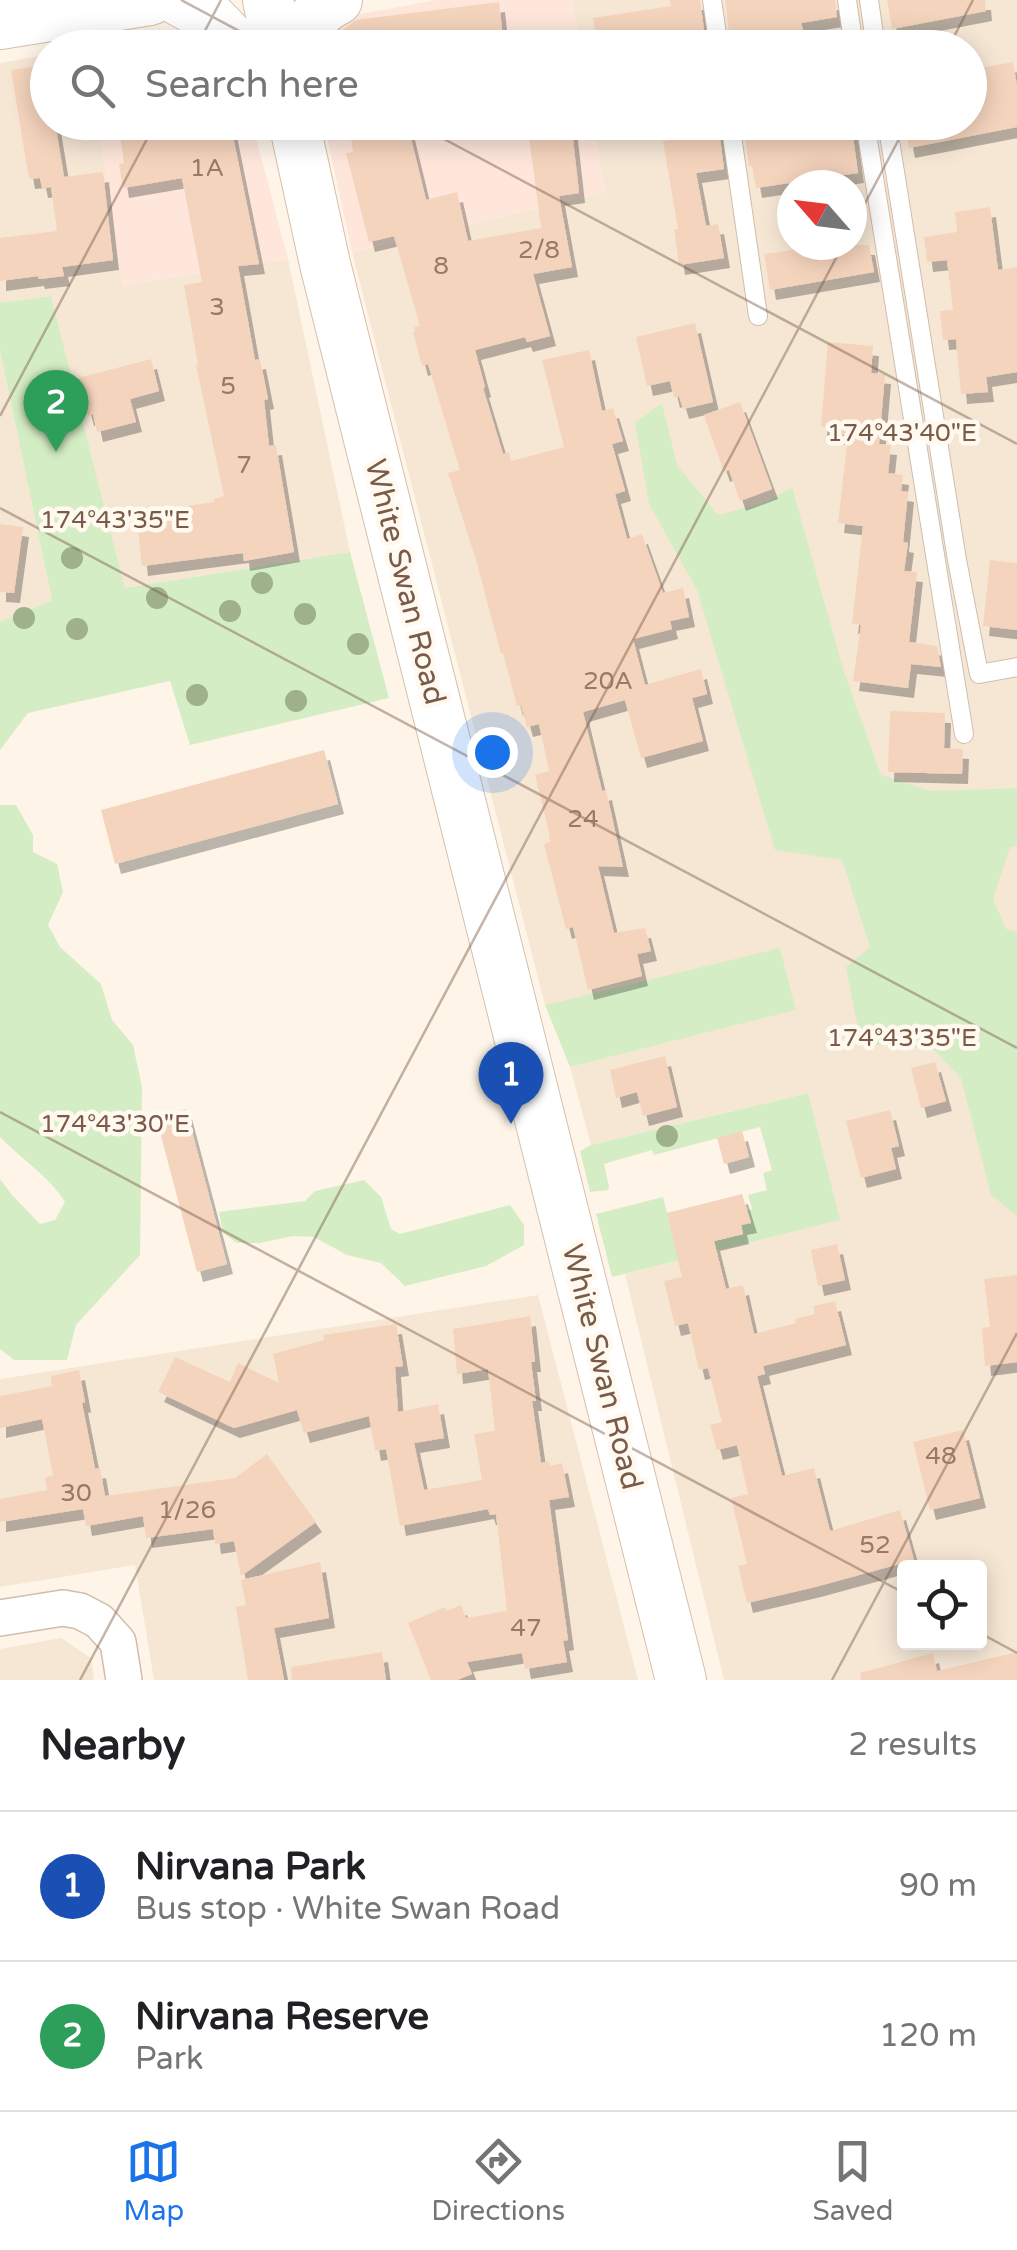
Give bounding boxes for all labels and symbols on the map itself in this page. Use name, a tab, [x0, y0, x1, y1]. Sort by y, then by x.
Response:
house number: 1A	[190, 153, 224, 183]
north arrow	[777, 170, 867, 260]
house number: 2/8	[518, 235, 560, 265]
house number: 8	[433, 251, 449, 281]
house number: 3	[209, 292, 225, 322]
pin: 2	[23, 370, 88, 452]
house number: 5	[220, 371, 236, 401]
text: 174°43'40"E	[827, 418, 977, 448]
house number: 7	[236, 450, 252, 480]
street label: White Swan Road	[357, 455, 453, 709]
text: 174°43'35"E	[40, 505, 190, 535]
house number: 20A	[583, 666, 633, 696]
your location	[467, 727, 518, 778]
house number: 24	[567, 804, 599, 834]
text: 174°43'35"E	[827, 1023, 977, 1053]
pin: 1	[478, 1042, 544, 1124]
text: 174°43'30"E	[40, 1109, 190, 1139]
street label: White Swan Road	[554, 1240, 650, 1494]
house number: 48	[925, 1441, 957, 1471]
house number: 30	[60, 1478, 92, 1508]
house number: 1/26	[158, 1495, 216, 1525]
house number: 52	[859, 1530, 891, 1560]
house number: 47	[510, 1613, 542, 1643]

